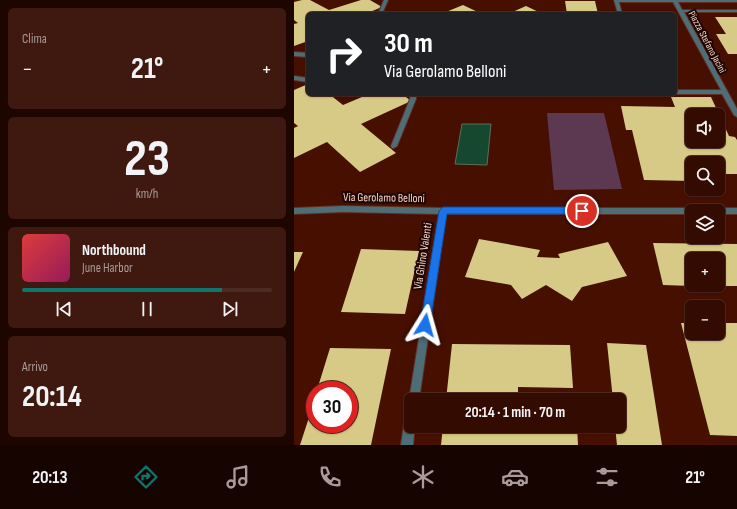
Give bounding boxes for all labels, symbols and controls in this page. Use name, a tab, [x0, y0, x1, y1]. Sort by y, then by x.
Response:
street label: Piazza Stefano Jacini	[686, 9, 728, 75]
text: 30 m	[384, 27, 433, 60]
icon: right	[318, 28, 370, 80]
text: Clima	[22, 31, 47, 47]
text: 21°	[131, 51, 163, 87]
text: −	[22, 56, 33, 83]
text: +	[261, 56, 272, 83]
text: Via Gerolamo Belloni	[384, 61, 506, 82]
map controls	[685, 108, 725, 340]
button: sound	[685, 108, 725, 148]
text: 23	[124, 128, 170, 191]
button: search	[685, 156, 725, 196]
text: km/h	[136, 186, 158, 202]
street label: Via Gerolamo Belloni	[343, 190, 425, 206]
pin	[565, 194, 599, 228]
icon: arrive	[571, 200, 593, 222]
button: layers	[685, 204, 725, 244]
street label: Via Ghino Valenti	[410, 222, 436, 290]
text: Northbound	[82, 241, 146, 260]
button: +	[685, 252, 725, 292]
text: June Harbor	[82, 260, 133, 276]
icon: previous	[53, 298, 75, 320]
icon: pause	[136, 298, 158, 320]
icon: next	[219, 298, 241, 320]
button: −	[685, 300, 725, 340]
position arrow	[404, 304, 446, 346]
text: Arrivo	[22, 359, 48, 375]
text: 20:14	[22, 379, 82, 415]
speed limit sign: 30	[306, 381, 358, 433]
text: 20:14 · 1 min · 70 m	[465, 403, 565, 422]
icon: directions	[132, 463, 160, 491]
icon: music	[224, 463, 252, 491]
icon: phone	[316, 463, 344, 491]
icon: climate	[409, 463, 437, 491]
icon: car	[501, 463, 529, 491]
icon: filters	[593, 463, 621, 491]
text: 20:13	[32, 467, 68, 488]
text: 21°	[685, 467, 705, 488]

